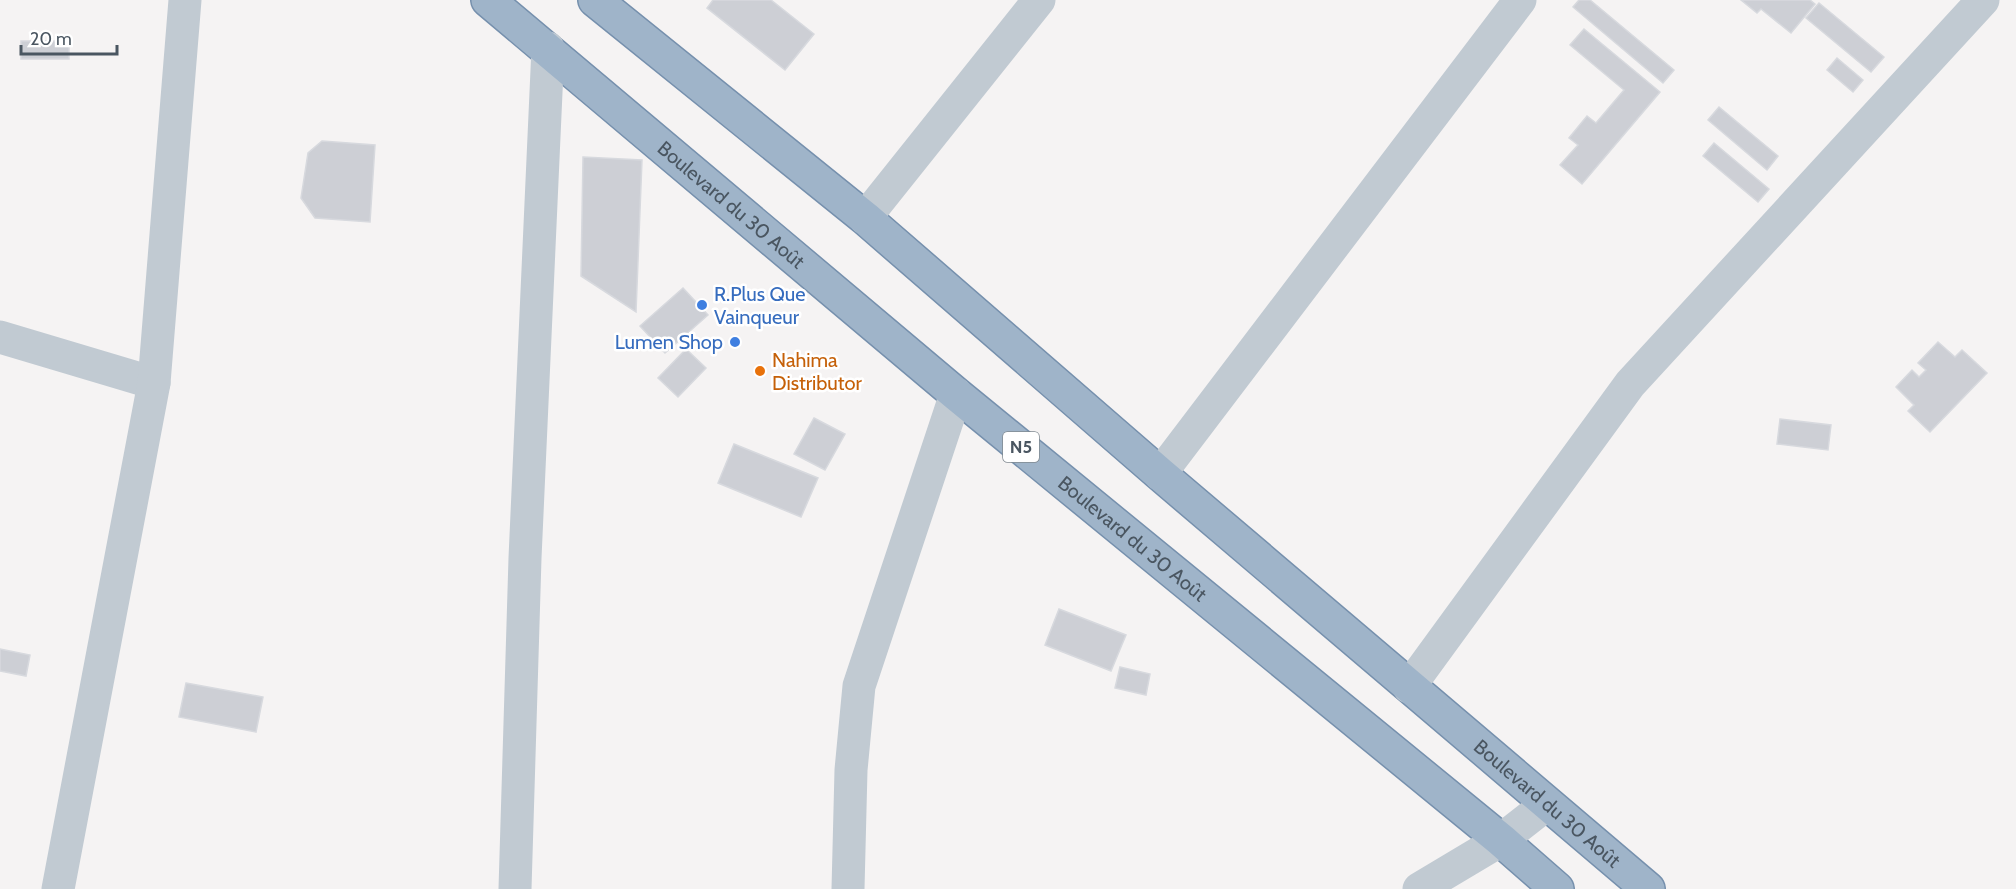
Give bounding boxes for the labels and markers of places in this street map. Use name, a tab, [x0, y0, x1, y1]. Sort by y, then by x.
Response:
place label: R.Plus Que Vainqueur	[714, 282, 806, 329]
marker: R.Plus Que Vainqueur	[695, 298, 709, 312]
place label: Lumen Shop	[615, 330, 723, 354]
marker: Lumen Shop	[728, 335, 742, 349]
place label: Nahima Distributor	[772, 348, 862, 395]
marker: Nahima Distributor	[753, 364, 767, 378]

